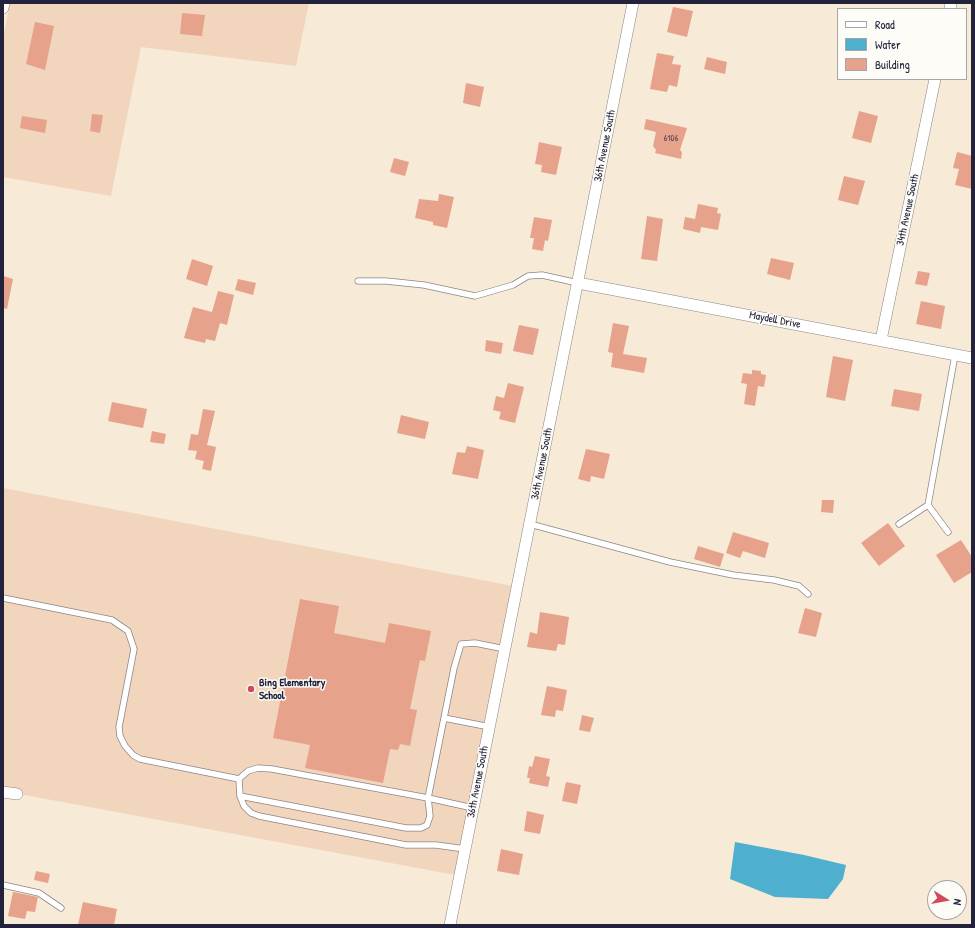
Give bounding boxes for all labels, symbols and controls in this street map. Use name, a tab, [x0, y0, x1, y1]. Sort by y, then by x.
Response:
legend	[837, 8, 967, 80]
text: Road	[875, 16, 895, 33]
text: Water	[875, 36, 901, 53]
text: Building	[875, 56, 910, 73]
street label: 36th Avenue South	[592, 109, 618, 183]
house number: 6106	[664, 134, 678, 144]
street label: 34th Avenue South	[894, 173, 922, 247]
street label: Maydell Drive	[748, 309, 802, 331]
street label: 36th Avenue South	[529, 427, 555, 501]
place label: Bing Elementary School	[259, 676, 325, 702]
marker: Bing Elementary School	[246, 684, 256, 694]
street label: 36th Avenue South	[465, 745, 491, 819]
north arrow	[927, 880, 967, 920]
text: N	[950, 898, 965, 906]

